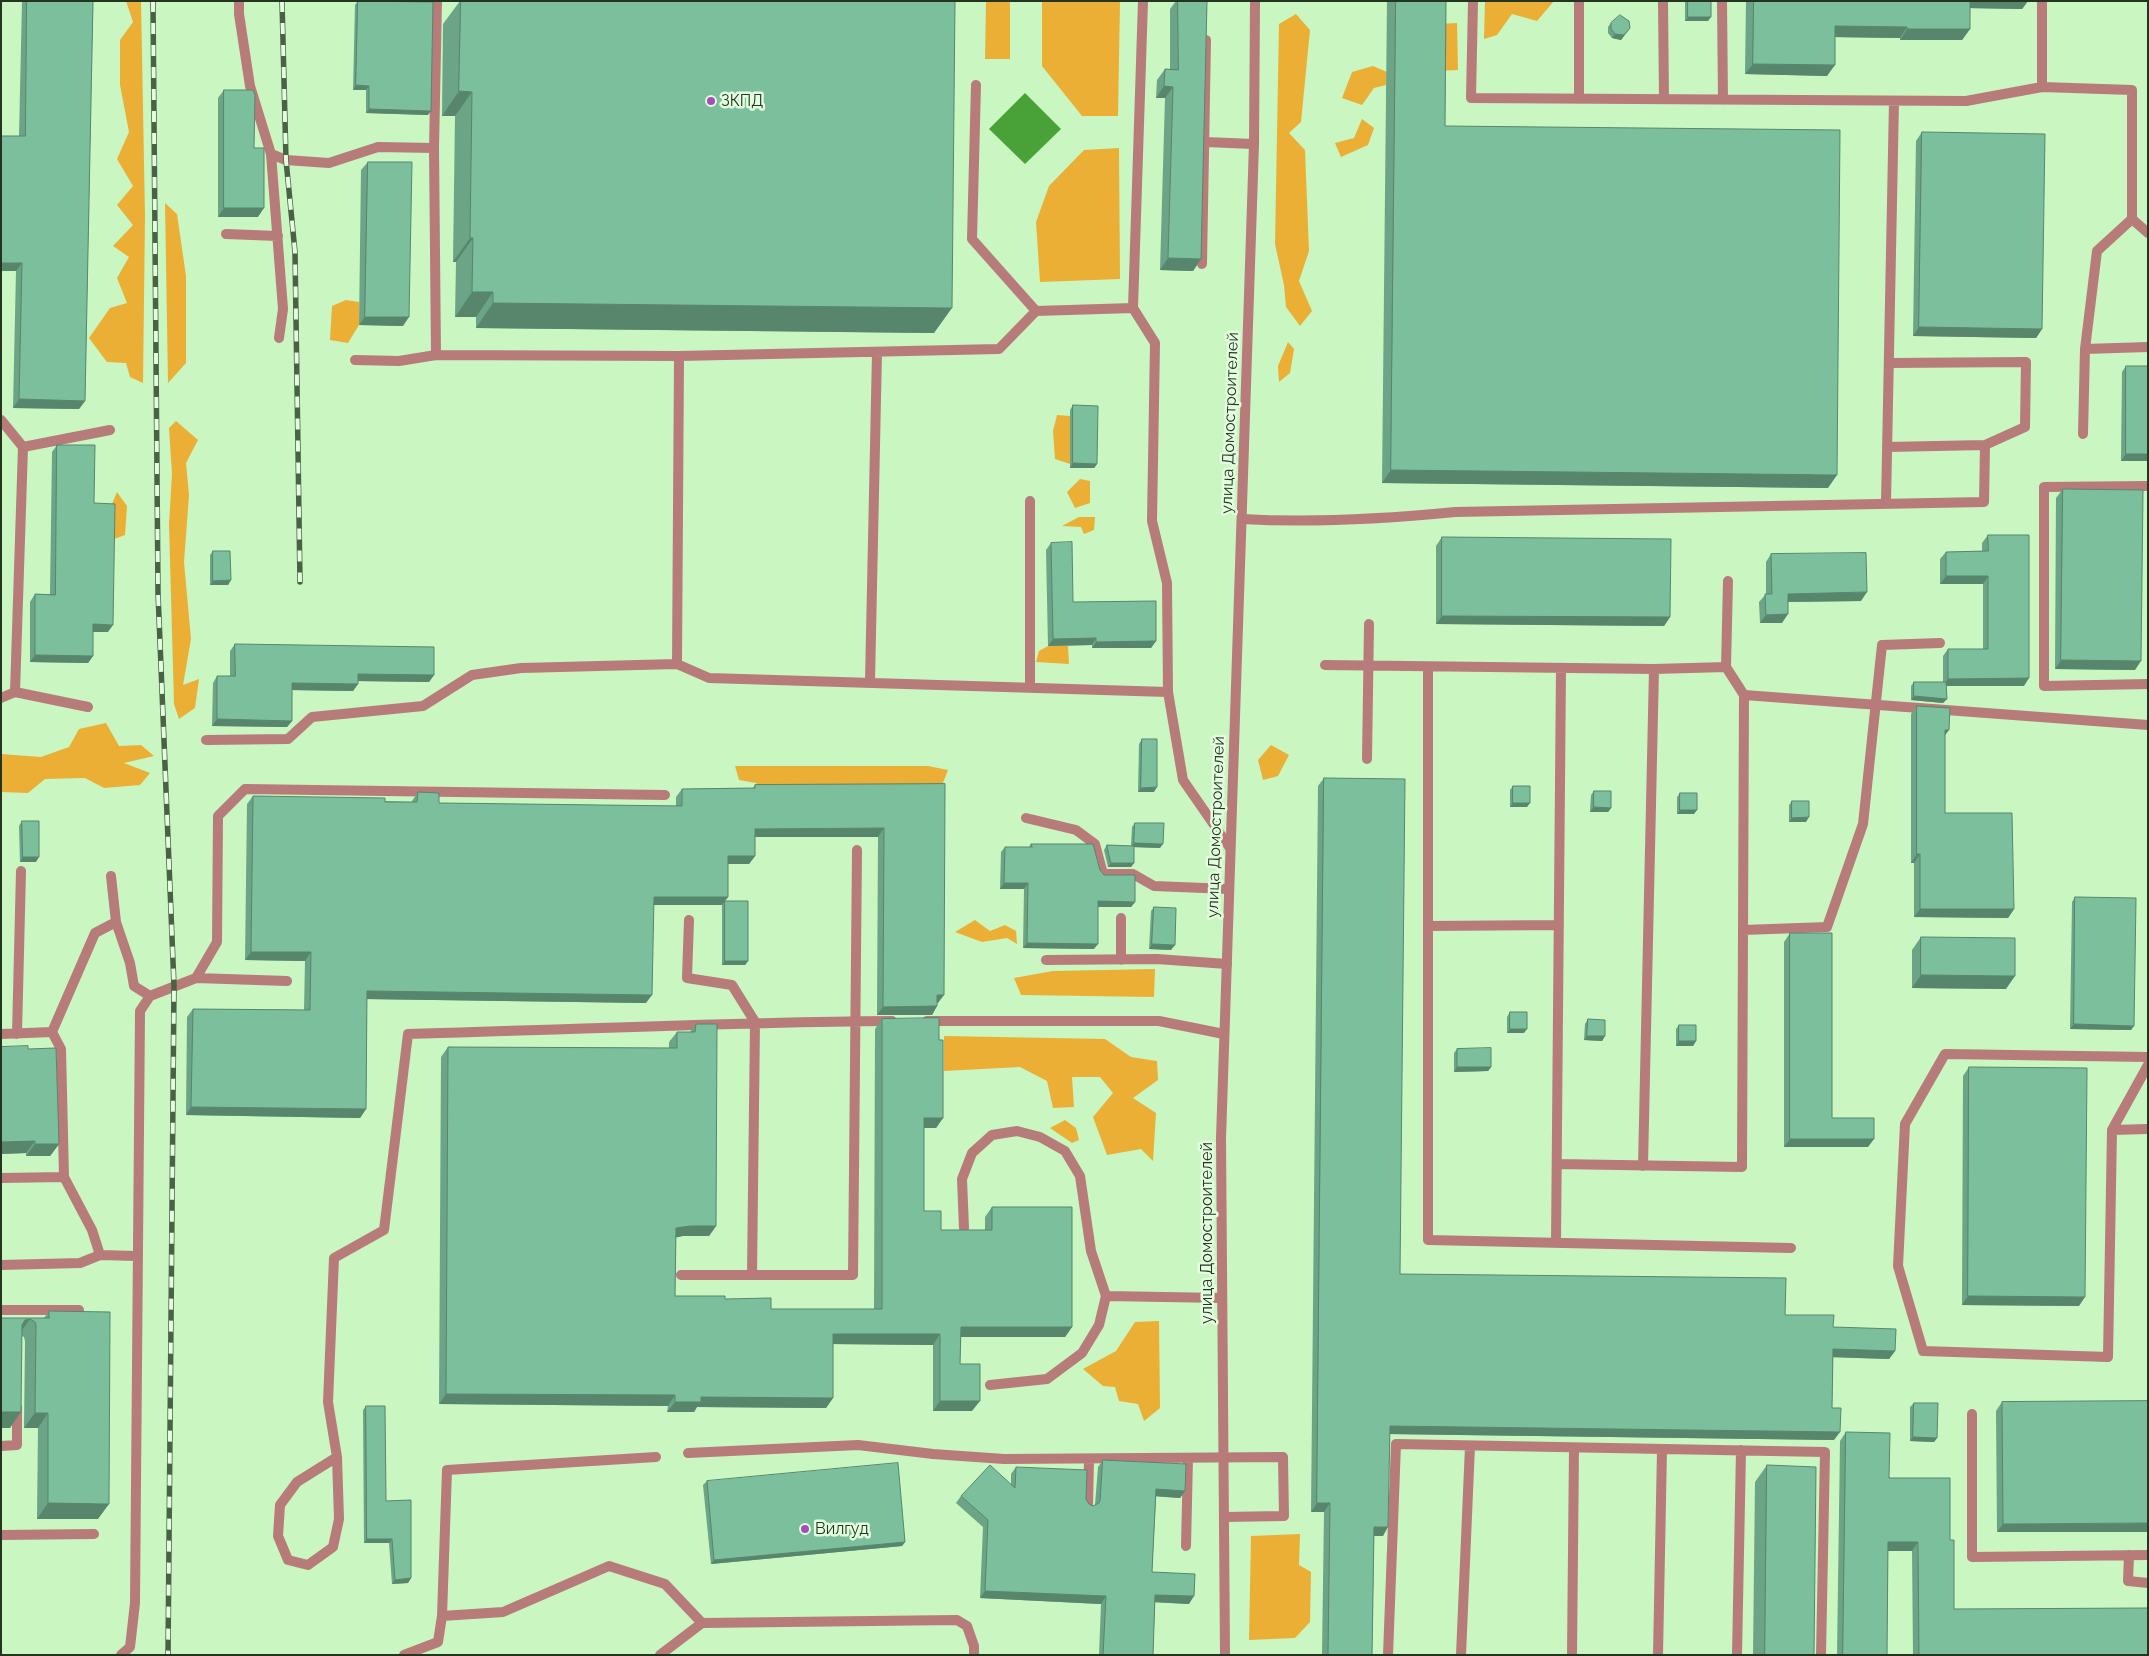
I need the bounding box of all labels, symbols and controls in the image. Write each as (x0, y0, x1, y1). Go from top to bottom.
place label: ЗКПД (721, 91, 763, 111)
marker: ЗКПД (705, 95, 717, 107)
street label: улица Домостроителей (1217, 332, 1243, 514)
street label: улица Домостроителей (1203, 736, 1229, 918)
street label: улица Домостроителей (1197, 1142, 1217, 1324)
place label: Вилгуд (815, 1519, 869, 1539)
marker: Вилгуд (799, 1523, 811, 1535)

